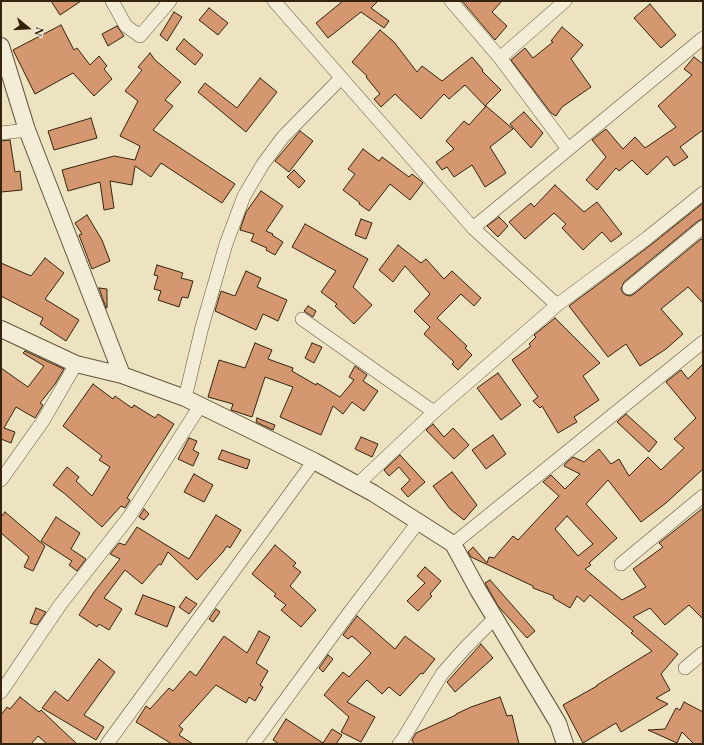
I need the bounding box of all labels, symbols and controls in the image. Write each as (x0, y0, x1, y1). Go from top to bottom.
north arrow (8, 8, 48, 48)
text: N (31, 25, 47, 38)

